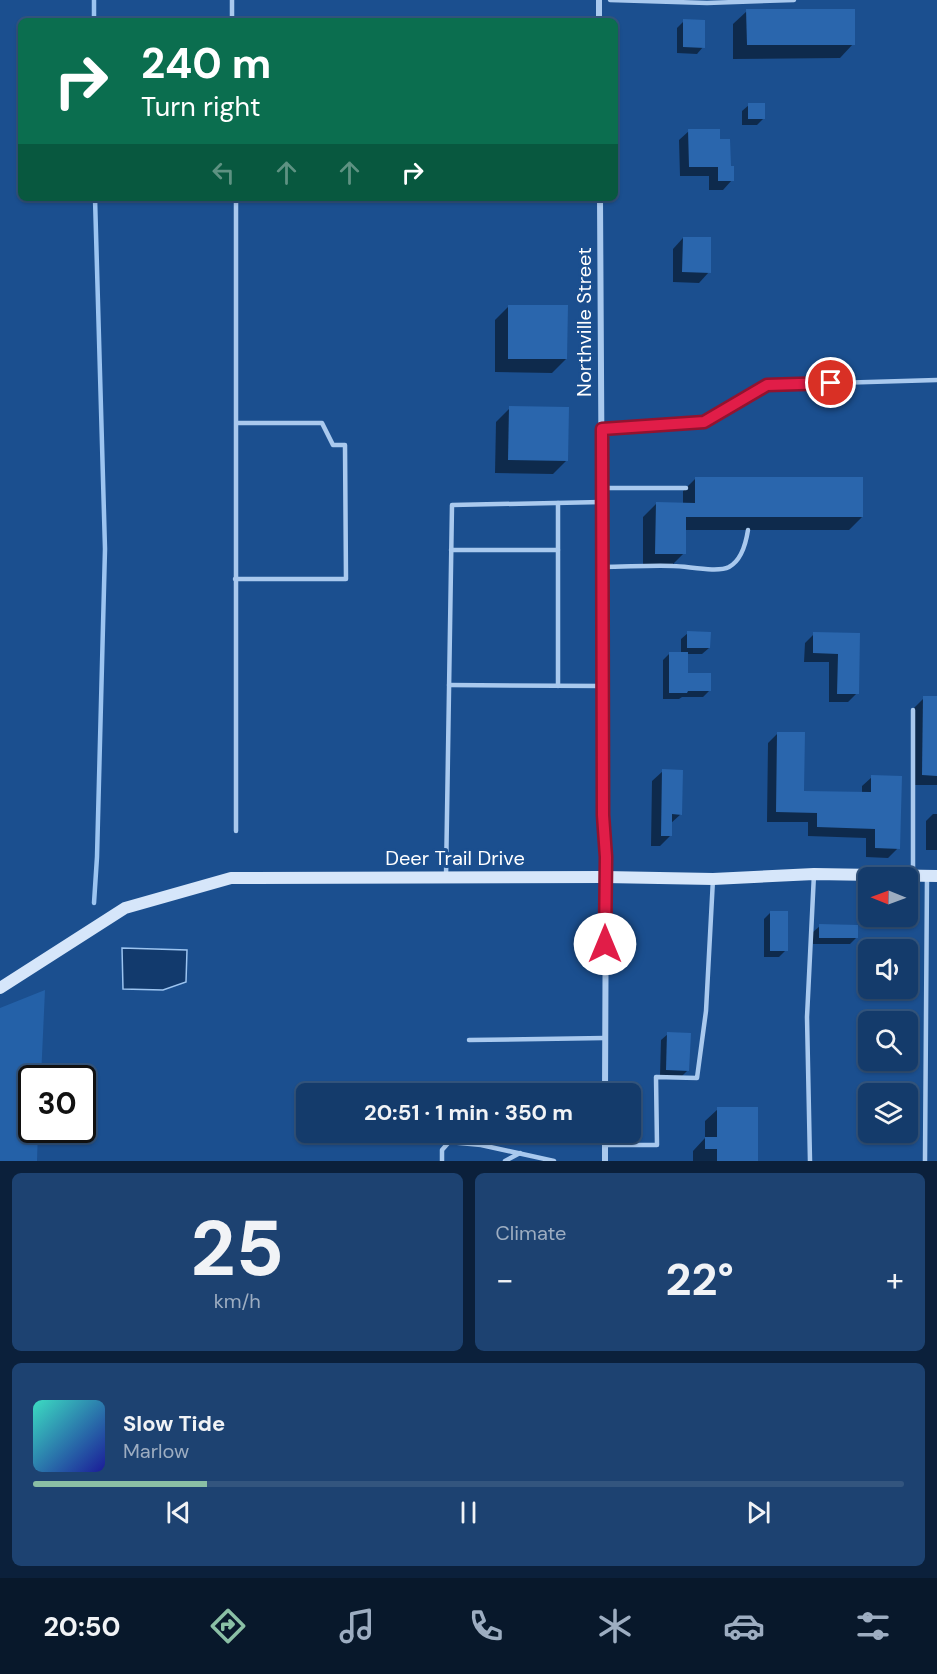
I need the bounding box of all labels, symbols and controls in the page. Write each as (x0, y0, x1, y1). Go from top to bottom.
text: 240 m (141, 36, 271, 91)
icon: right (42, 42, 120, 120)
text: Turn right (141, 89, 261, 124)
icon: left (207, 156, 240, 189)
icon: ahead (270, 156, 303, 189)
icon: ahead (333, 156, 366, 189)
icon: right (396, 156, 429, 189)
street label: Northville Street (571, 247, 597, 397)
pin (805, 357, 856, 408)
icon: arrive (814, 366, 847, 399)
street label: Deer Trail Drive (385, 845, 525, 871)
north arrow (858, 867, 918, 927)
map controls (858, 867, 918, 1143)
position arrow (573, 912, 637, 976)
button: sound (858, 939, 918, 999)
button: search (858, 1011, 918, 1071)
speed limit sign: 30 (18, 1065, 96, 1143)
button: layers (858, 1083, 918, 1143)
text: 20:51 · 1 min · 350 m (364, 1098, 573, 1127)
text: 25 (190, 1198, 284, 1299)
text: Climate (496, 1220, 566, 1246)
text: 22° (666, 1250, 734, 1309)
text: − (496, 1258, 514, 1301)
text: + (886, 1258, 904, 1301)
text: km/h (214, 1288, 261, 1314)
text: Slow Tide (123, 1409, 225, 1438)
text: Marlow (123, 1438, 189, 1464)
icon: previous (162, 1496, 195, 1529)
icon: pause (452, 1496, 485, 1529)
icon: next (742, 1496, 775, 1529)
icon: directions (207, 1605, 249, 1647)
icon: music (336, 1605, 378, 1647)
icon: phone (465, 1605, 507, 1647)
icon: climate (594, 1605, 636, 1647)
icon: car (723, 1605, 765, 1647)
icon: filters (852, 1605, 894, 1647)
text: 20:50 (43, 1609, 121, 1644)

